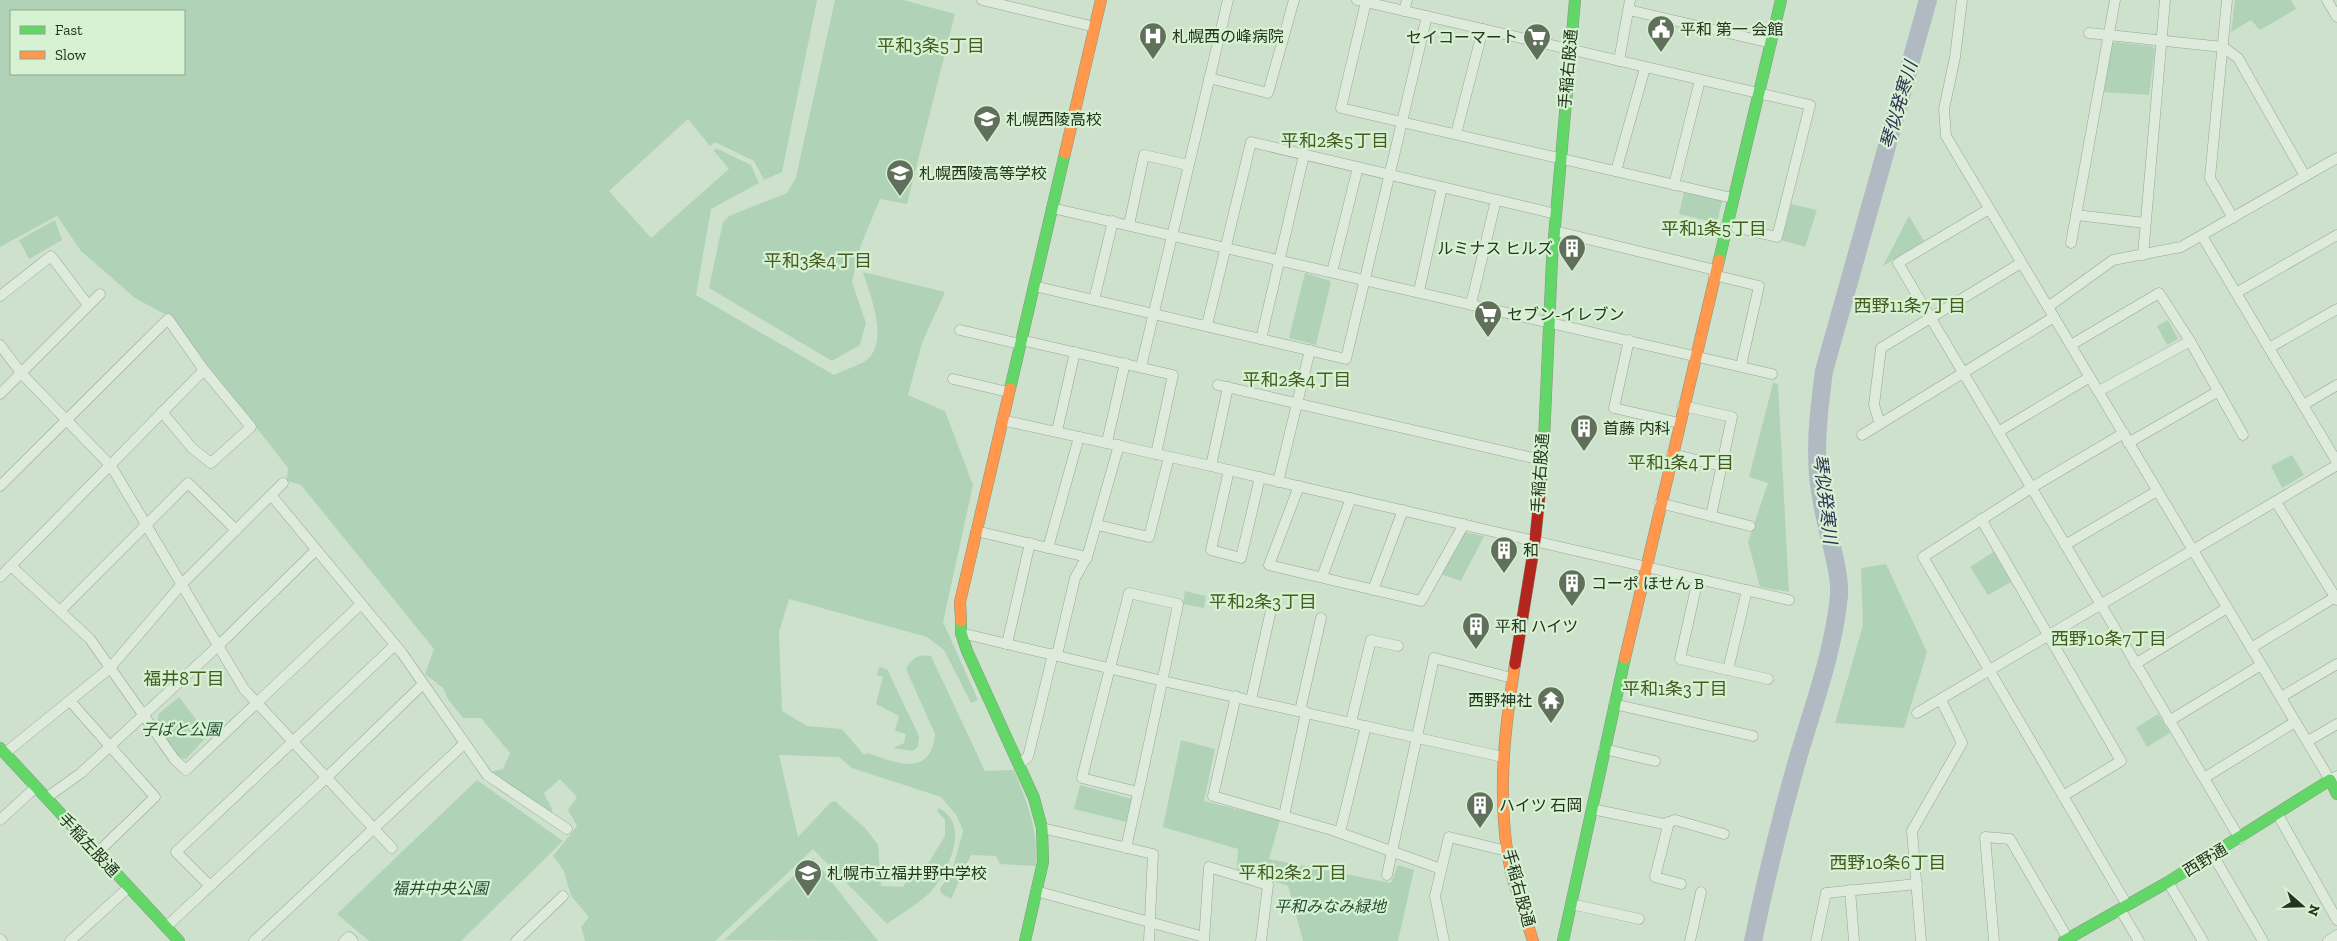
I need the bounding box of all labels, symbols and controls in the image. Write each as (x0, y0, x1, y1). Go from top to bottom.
legend (10, 10, 185, 75)
public building icon: 平和 第一 会館 (1646, 14, 1676, 53)
place label: 平和 第一 会館 (1680, 20, 1783, 39)
text: Fast (55, 21, 83, 39)
hospital icon: 札幌西の峰病院 (1138, 21, 1168, 60)
supermarket icon: セイコーマート (1522, 22, 1552, 61)
place label: 札幌西の峰病院 (1172, 27, 1284, 46)
place label: セイコーマート (1406, 28, 1518, 47)
street label: 手稲右股通 (1555, 28, 1581, 110)
district label: 平和3条5丁目 (877, 35, 985, 57)
text: Slow (55, 46, 87, 64)
water label: 琴似発寒川 (1876, 57, 1923, 151)
school or university icon: 札幌西陵高校 (972, 104, 1002, 143)
place label: 札幌西陵高校 (1006, 110, 1102, 129)
district label: 平和2条5丁目 (1281, 130, 1389, 152)
school or university icon: 札幌西陵高等学校 (885, 158, 915, 197)
place label: 札幌西陵高等学校 (919, 164, 1047, 183)
district label: 平和1条5丁目 (1661, 218, 1767, 240)
building icon: ルミナス ヒルズ (1557, 233, 1587, 272)
place label: ルミナス ヒルズ (1437, 239, 1553, 258)
district label: 平和3条4丁目 (764, 250, 872, 272)
district label: 西野11条7丁目 (1854, 295, 1966, 317)
supermarket icon: セブン-イレブン (1473, 299, 1503, 338)
place label: セブン-イレブン (1507, 305, 1625, 324)
district label: 平和2条4丁目 (1243, 369, 1351, 391)
building icon: 首藤 内科 (1569, 413, 1599, 452)
place label: 首藤 内科 (1603, 419, 1671, 438)
street label: 手稲右股通 (1528, 432, 1552, 514)
district label: 平和1条4丁目 (1628, 452, 1734, 474)
water label: 琴似発寒川 (1809, 453, 1842, 547)
building icon: 和 (1489, 535, 1519, 574)
place label: 和 (1523, 541, 1539, 560)
building icon: コーポ ほせん B (1557, 568, 1587, 607)
place label: コーポ ほせん B (1591, 574, 1704, 593)
district label: 平和2条3丁目 (1209, 591, 1317, 613)
building icon: 平和 ハイツ (1461, 611, 1491, 650)
place label: 平和 ハイツ (1495, 617, 1578, 636)
district label: 西野10条7丁目 (2051, 628, 2167, 650)
district label: 福井8丁目 (143, 668, 225, 690)
district label: 平和1条3丁目 (1622, 678, 1728, 700)
temple icon: 西野神社 (1536, 685, 1566, 724)
place label: 西野神社 (1468, 691, 1532, 710)
park label: 子ばと公園 (141, 720, 223, 739)
building icon: ハイツ 石岡 (1465, 790, 1495, 829)
place label: ハイツ 石岡 (1499, 796, 1582, 815)
street label: 手稲左股通 (55, 809, 123, 881)
street label: 西野通 (2180, 839, 2230, 881)
street label: 手稲右股通 (1499, 847, 1539, 929)
district label: 西野10条6丁目 (1830, 852, 1946, 874)
school or university icon: 札幌市立福井野中学校 (793, 858, 823, 897)
district label: 平和2条2丁目 (1239, 862, 1347, 884)
place label: 札幌市立福井野中学校 (827, 864, 987, 883)
park label: 福井中央公園 (392, 879, 490, 898)
north arrow (2277, 881, 2327, 931)
park label: 平和みなみ緑地 (1274, 897, 1388, 916)
text: N (2304, 902, 2324, 919)

